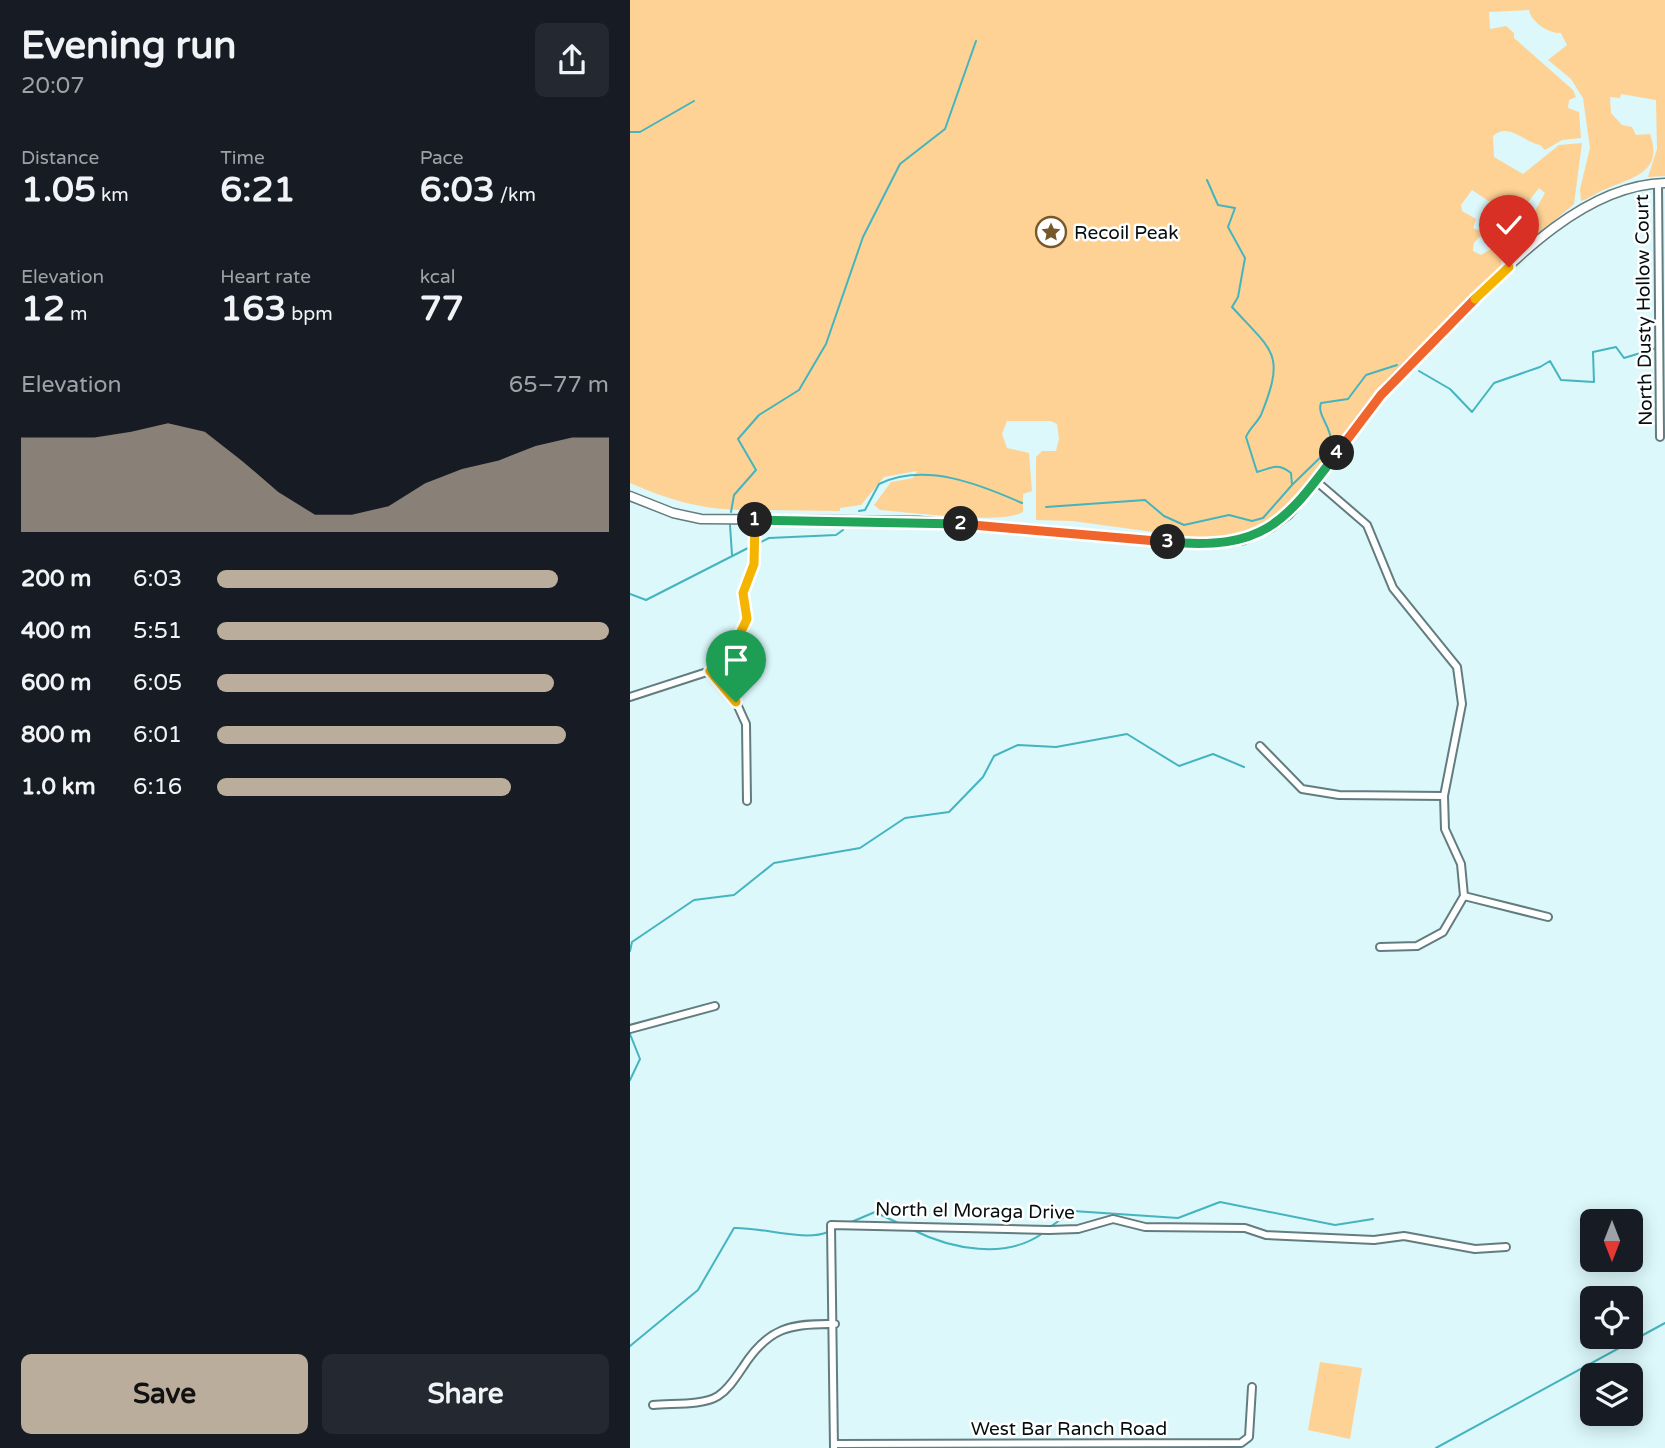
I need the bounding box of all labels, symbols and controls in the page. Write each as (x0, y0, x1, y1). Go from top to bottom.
text: Evening run (21, 23, 236, 69)
button: share (535, 23, 609, 97)
text: 20:07 (21, 72, 85, 100)
text: Distance (21, 147, 99, 169)
text: Time (220, 147, 265, 169)
text: Pace (420, 147, 463, 169)
text: 1.05 (21, 169, 96, 211)
text: 6:21 (220, 169, 295, 211)
text: 6:03 (420, 169, 495, 211)
text: km (96, 184, 129, 206)
text: /km (495, 184, 536, 206)
street label: North Dusty Hollow Court (1631, 194, 1657, 426)
pin (1479, 195, 1539, 267)
icon: check (1490, 206, 1528, 244)
place icon: Recoil Peak (1034, 215, 1068, 249)
place label: Recoil Peak (1074, 222, 1179, 244)
text: Elevation (21, 266, 104, 288)
text: Heart rate (220, 266, 311, 288)
text: kcal (420, 266, 455, 288)
text: 12 (21, 288, 65, 330)
text: 163 (220, 288, 286, 330)
text: 77 (420, 288, 464, 330)
text: m (65, 303, 87, 325)
text: bpm (286, 303, 333, 325)
text: Elevation (21, 371, 122, 399)
text: 65–77 m (509, 371, 609, 399)
pin: 4 (1320, 435, 1354, 470)
text: 4 (1331, 441, 1342, 463)
pin: 1 (738, 503, 772, 538)
pin: 2 (944, 506, 978, 542)
text: 1 (749, 508, 760, 530)
text: 2 (955, 512, 966, 534)
pin: 3 (1150, 524, 1186, 560)
text: 3 (1162, 530, 1173, 552)
text: 200 m (21, 565, 91, 593)
text: 6:03 (133, 565, 182, 593)
text: 400 m (21, 617, 91, 645)
text: 5:51 (133, 617, 182, 645)
pin (706, 630, 766, 702)
icon: arrive (717, 641, 755, 679)
text: 600 m (21, 669, 91, 697)
text: 6:05 (133, 669, 182, 697)
text: 800 m (21, 721, 91, 749)
text: 6:01 (133, 721, 182, 749)
text: 1.0 km (21, 773, 96, 801)
text: 6:16 (133, 773, 182, 801)
street label: North el Moraga Drive (875, 1198, 1075, 1224)
north arrow (1580, 1209, 1643, 1272)
map controls (1580, 1209, 1643, 1426)
button: locate (1580, 1286, 1643, 1349)
button: Save (21, 1354, 308, 1434)
button: Share (322, 1354, 609, 1434)
button: layers (1580, 1363, 1643, 1426)
street label: West Bar Ranch Road (971, 1418, 1167, 1440)

